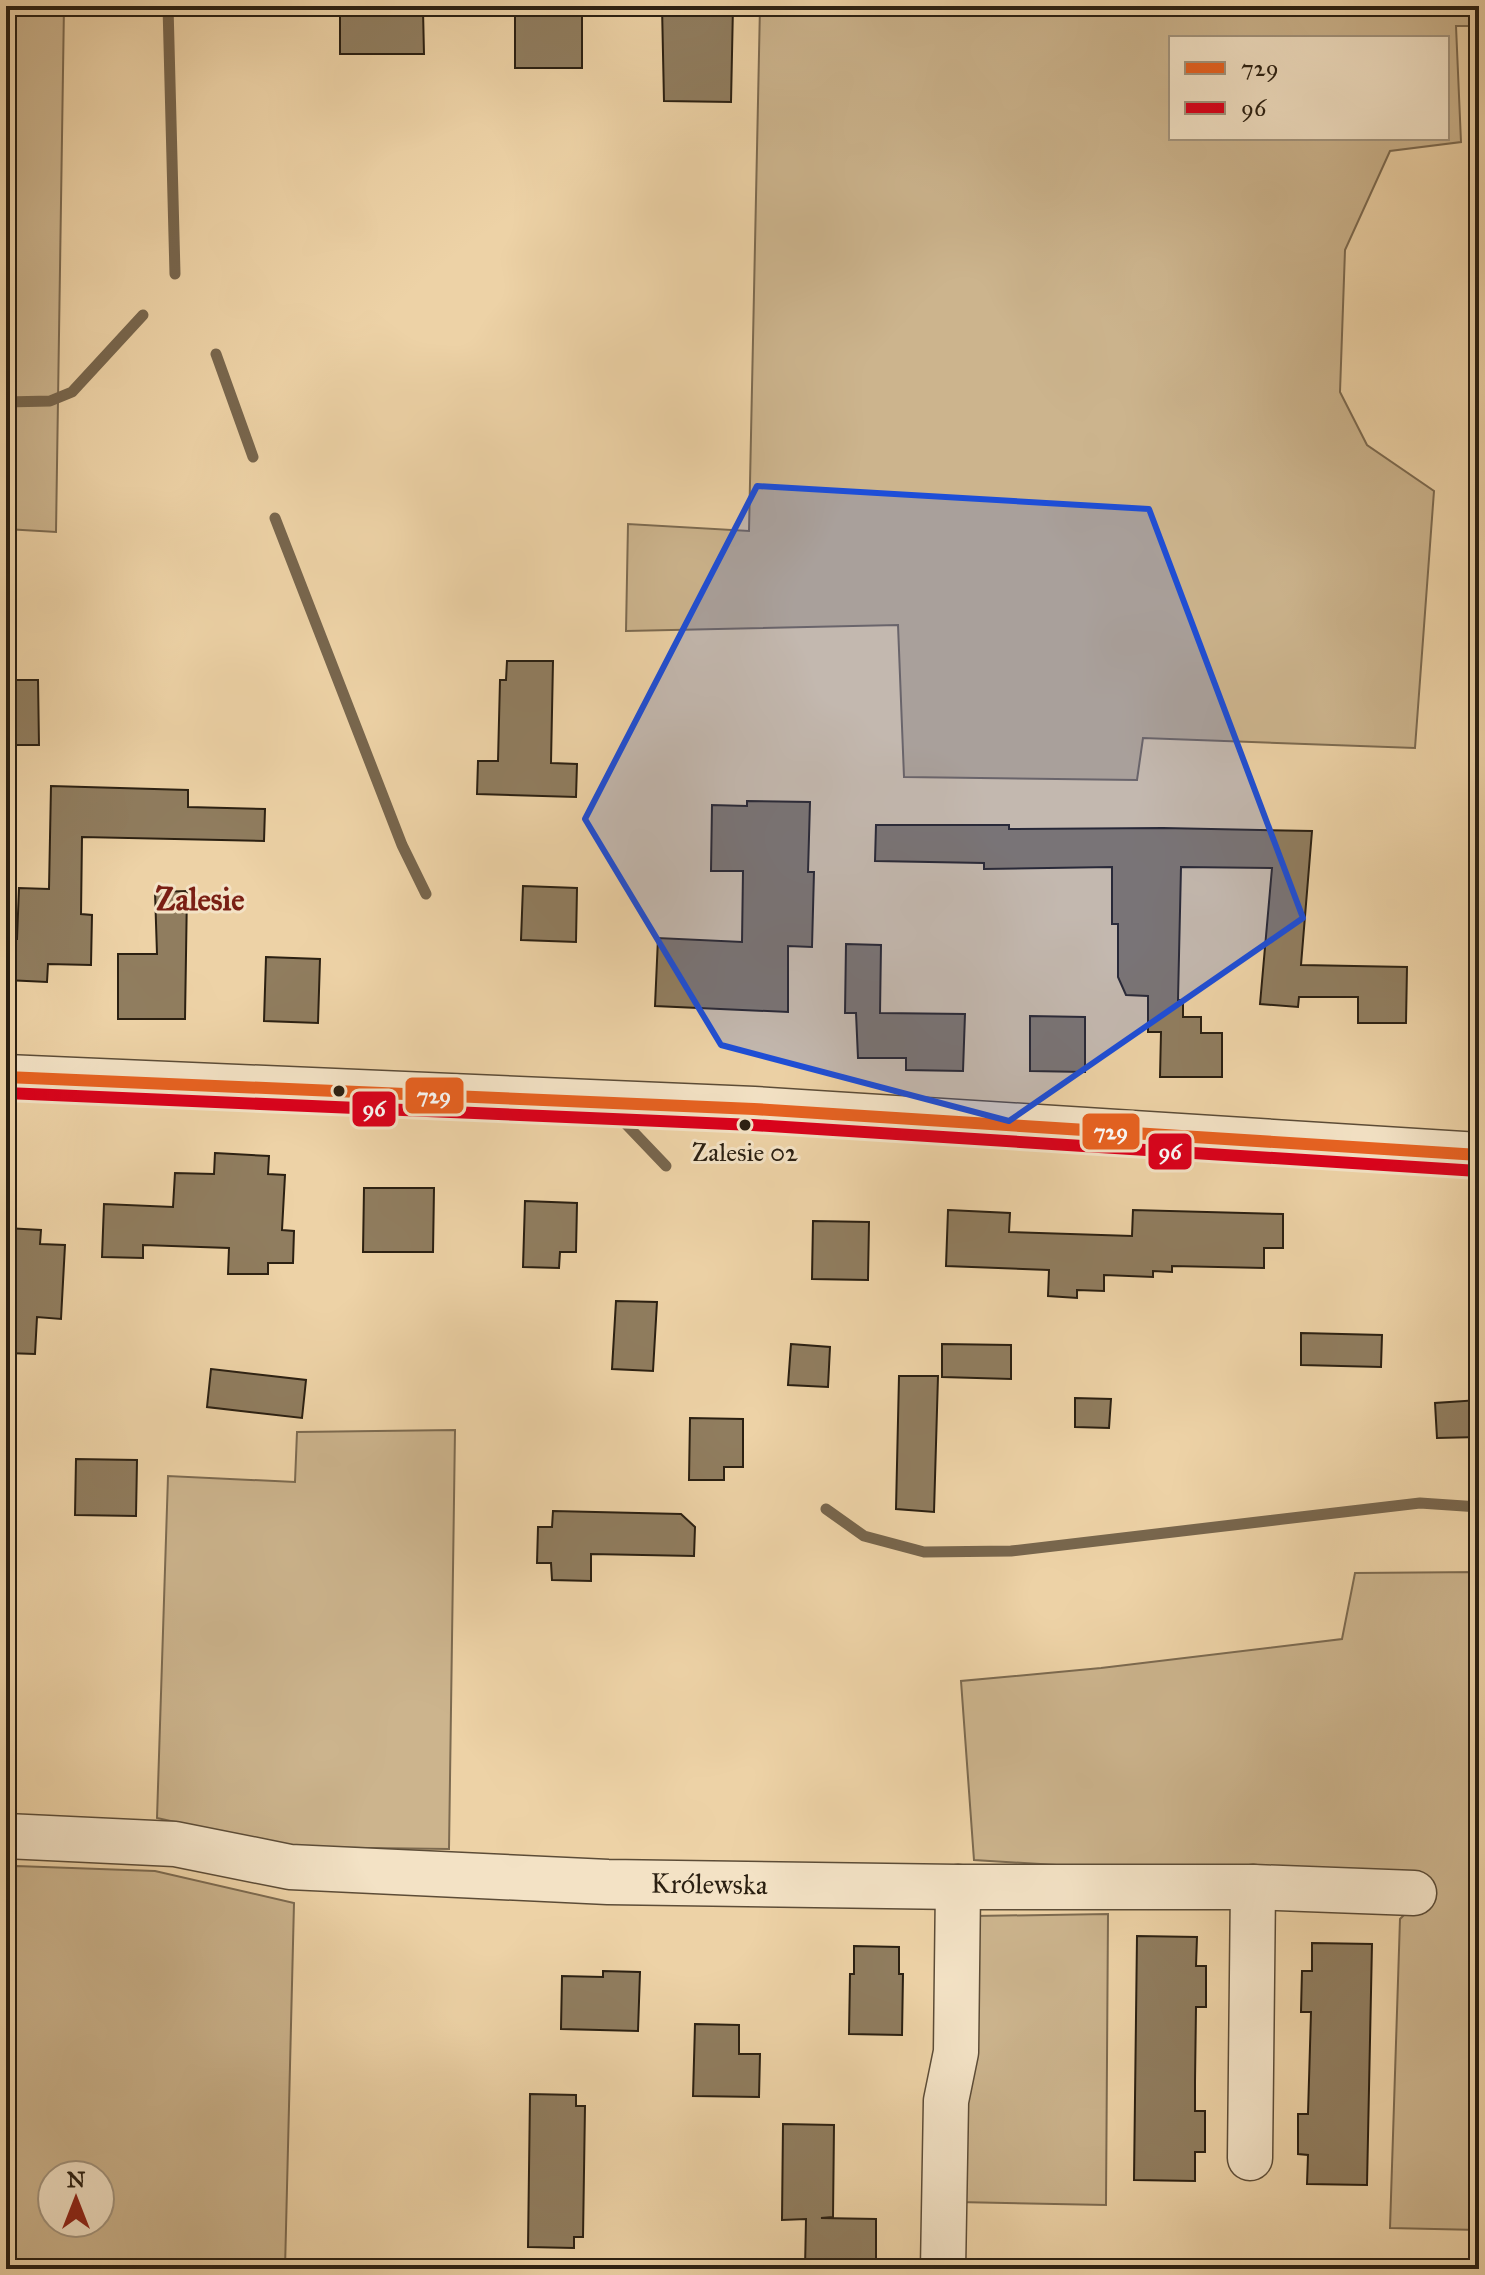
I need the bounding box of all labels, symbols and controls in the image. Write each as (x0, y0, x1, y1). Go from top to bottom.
legend (1169, 36, 1449, 140)
text: 729 (1241, 53, 1279, 83)
text: 96 (1241, 93, 1267, 123)
district label: Zalesie (155, 880, 245, 919)
line badge: 729 (404, 1076, 465, 1115)
text: 729 (417, 1082, 451, 1109)
unlabelled marker (331, 1083, 347, 1099)
line badge: 96 (351, 1090, 397, 1128)
text: 96 (362, 1095, 387, 1122)
line badge: 729 (1081, 1112, 1141, 1151)
marker: Zalesie 02 (737, 1117, 753, 1133)
text: 729 (1094, 1118, 1128, 1145)
line badge: 96 (1147, 1132, 1193, 1171)
place label: Zalesie 02 (692, 1136, 798, 1168)
text: 96 (1158, 1138, 1183, 1165)
street label: Królewska (650, 1865, 768, 1902)
north arrow (36, 2159, 116, 2239)
text: N (67, 2166, 86, 2193)

